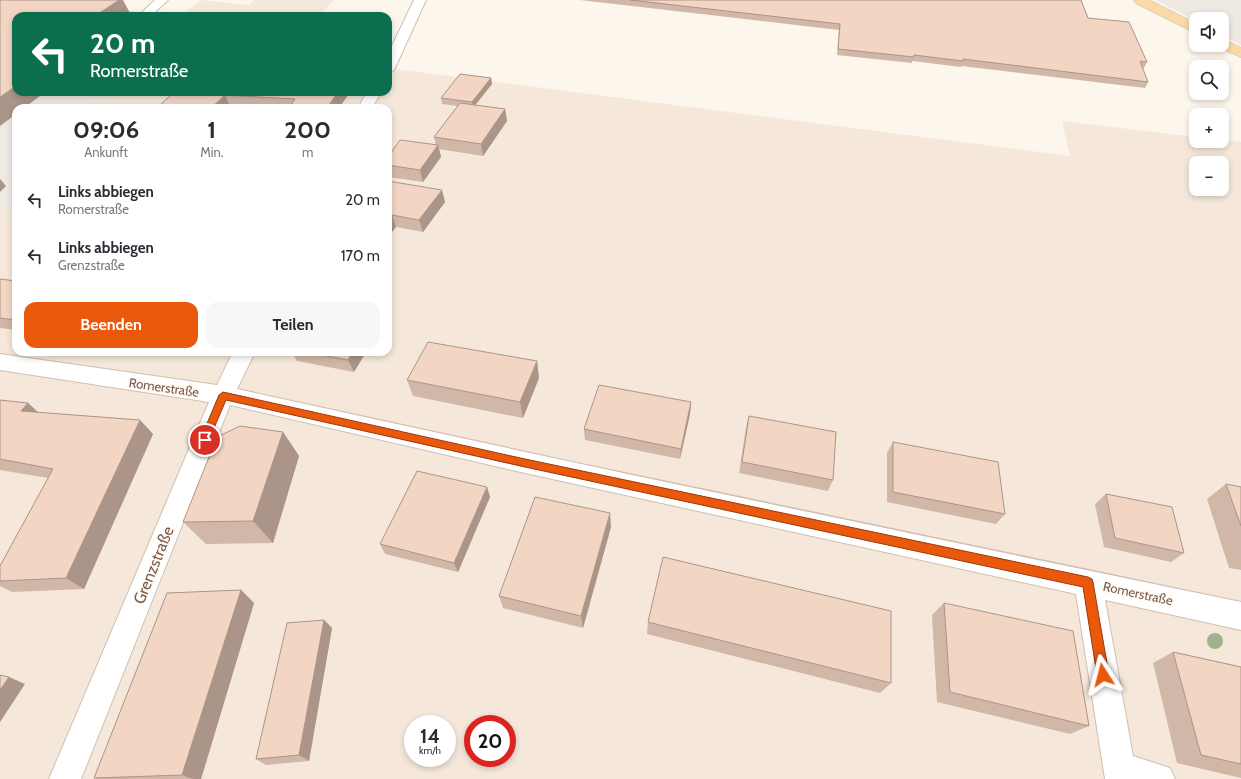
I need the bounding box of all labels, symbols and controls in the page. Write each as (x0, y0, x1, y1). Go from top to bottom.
map controls (1189, 12, 1229, 196)
button: sound (1189, 12, 1229, 52)
text: 20 m (90, 26, 155, 60)
icon: left (24, 28, 76, 80)
text: Romerstraße (90, 60, 188, 82)
button: search (1189, 60, 1229, 100)
button: + (1189, 108, 1229, 148)
text: 09:06 (73, 115, 139, 144)
text: 1 (207, 115, 216, 144)
text: 200 (284, 115, 331, 144)
text: Ankunft (84, 144, 128, 160)
text: Min. (200, 144, 223, 160)
text: m (302, 144, 313, 160)
button: − (1189, 156, 1229, 196)
text: Links abbiegen (58, 183, 154, 201)
icon: left (24, 189, 46, 211)
text: 20 m (345, 191, 380, 209)
text: Romerstraße (58, 201, 129, 217)
text: Links abbiegen (58, 239, 154, 257)
icon: left (24, 245, 46, 267)
text: 170 m (341, 247, 380, 265)
text: Grenzstraße (58, 257, 125, 273)
button: Beenden (24, 302, 198, 348)
button: Teilen (206, 302, 380, 348)
street label: Romerstraße (128, 374, 201, 400)
pin (188, 423, 222, 457)
icon: arrive (194, 429, 216, 451)
street label: Grenzstraße (129, 524, 178, 607)
street label: Romerstraße (1102, 578, 1175, 608)
position arrow (1082, 654, 1124, 696)
speed limit sign: 20 (464, 715, 516, 767)
text: 14 (420, 724, 440, 748)
text: km/h (419, 744, 441, 757)

